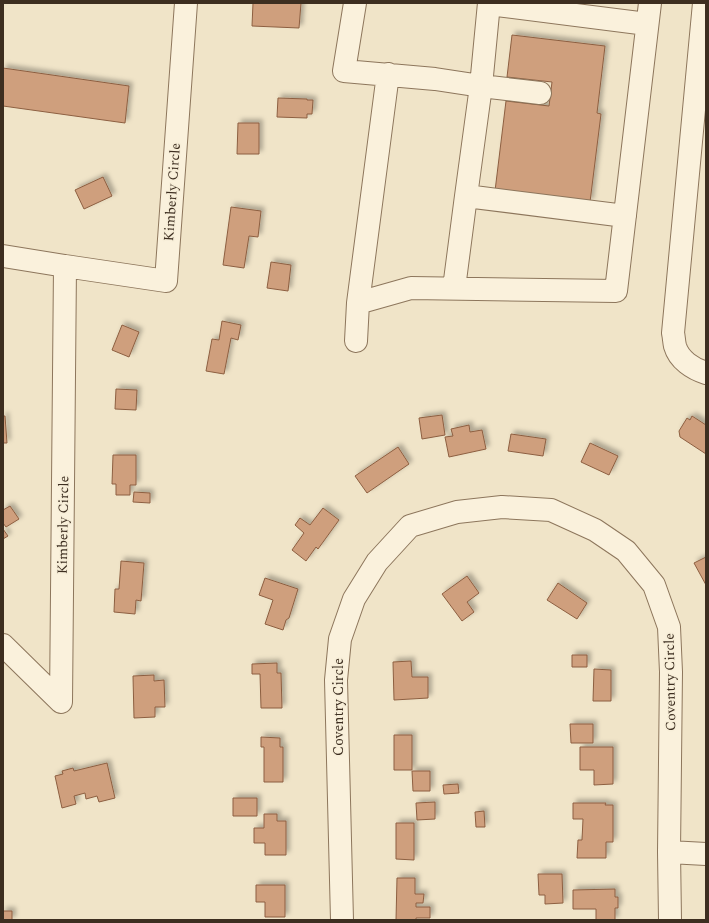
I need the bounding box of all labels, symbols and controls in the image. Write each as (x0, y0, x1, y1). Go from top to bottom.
street label: Kimberly Circle (158, 142, 186, 242)
street label: Kimberly Circle (52, 475, 74, 574)
street label: Coventry Circle (659, 633, 681, 731)
street label: Coventry Circle (328, 658, 349, 756)

